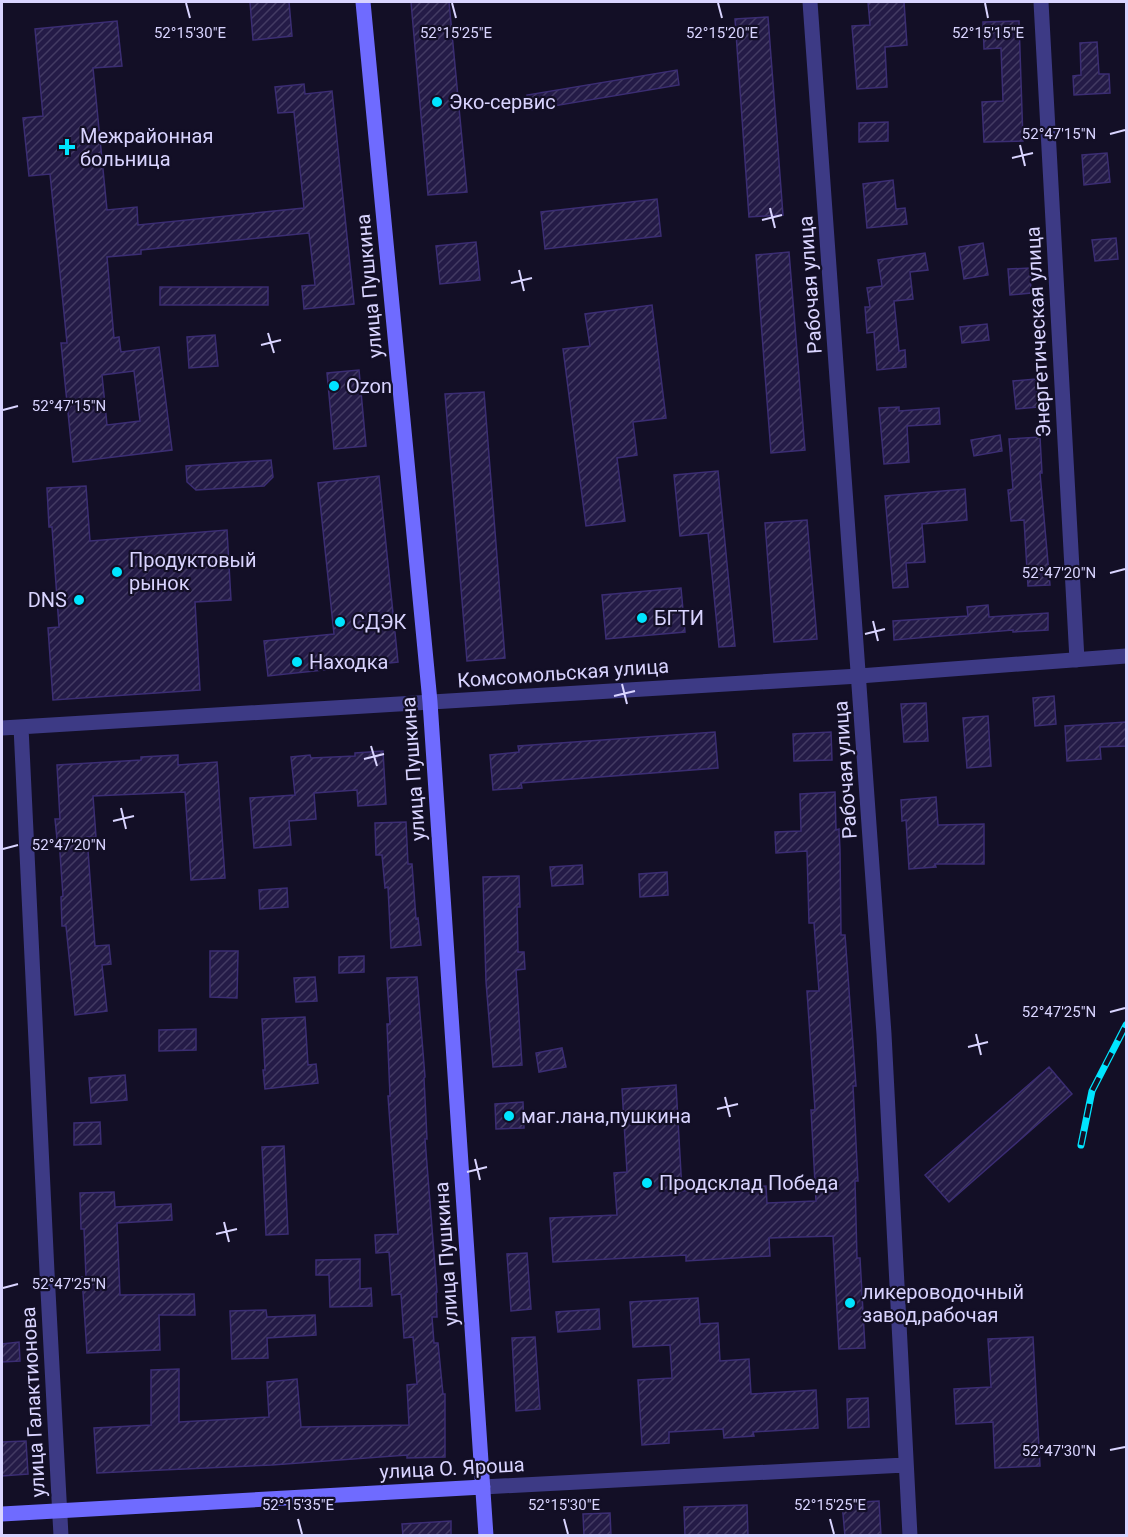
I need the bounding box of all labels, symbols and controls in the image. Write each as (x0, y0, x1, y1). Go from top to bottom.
text: 52°15'30"E (154, 24, 227, 42)
text: 52°15'25"E (420, 24, 493, 42)
text: 52°15'20"E (686, 24, 759, 42)
text: 52°15'15"E (952, 24, 1025, 42)
place label: Эко-сервис (449, 90, 556, 114)
marker: Эко-сервис (430, 95, 444, 109)
place label: Межрайонная больница (80, 124, 213, 171)
text: 52°47'15"N (1022, 125, 1096, 143)
marker: Межрайонная больница (58, 138, 76, 156)
street label: улица Пушкина (351, 213, 387, 359)
street label: Рабочая улица (793, 215, 827, 355)
street label: Энергетическая улица (1020, 226, 1056, 438)
place label: Ozon (346, 374, 392, 398)
marker: Ozon (327, 379, 341, 393)
text: 52°47'15"N (32, 397, 106, 415)
place label: Продуктовый рынок (129, 548, 257, 595)
text: 52°47'20"N (1022, 564, 1096, 582)
marker: Продуктовый рынок (110, 565, 124, 579)
place label: DNS (28, 588, 67, 612)
marker: DNS (72, 593, 86, 607)
place label: БГТИ (654, 606, 704, 630)
place label: СДЭК (352, 610, 407, 634)
marker: БГТИ (635, 611, 649, 625)
marker: СДЭК (333, 615, 347, 629)
place label: Находка (309, 650, 388, 674)
street label: Комсомольская улица (456, 654, 670, 692)
marker: Находка (290, 655, 304, 669)
street label: улица Пушкина (396, 696, 430, 842)
street label: Рабочая улица (828, 700, 862, 840)
text: 52°47'20"N (32, 836, 106, 854)
text: 52°47'25"N (1022, 1003, 1096, 1021)
place label: маг.лана,пушкина (521, 1104, 691, 1128)
marker: маг.лана,пушкина (502, 1109, 516, 1123)
place label: Продсклад Победа (659, 1171, 838, 1195)
marker: Продсклад Победа (640, 1176, 654, 1190)
street label: улица Пушкина (429, 1181, 463, 1327)
text: 52°47'25"N (32, 1275, 106, 1293)
place label: ликероводочный завод,рабочая (862, 1280, 1024, 1327)
marker: ликероводочный завод,рабочая (843, 1296, 857, 1310)
street label: улица Галактионова (16, 1306, 50, 1498)
text: 52°47'30"N (1022, 1442, 1096, 1460)
street label: улица О. Яроша (379, 1452, 525, 1484)
text: 52°15'35"E (262, 1496, 335, 1514)
text: 52°15'30"E (528, 1496, 601, 1514)
text: 52°15'25"E (794, 1496, 867, 1514)

